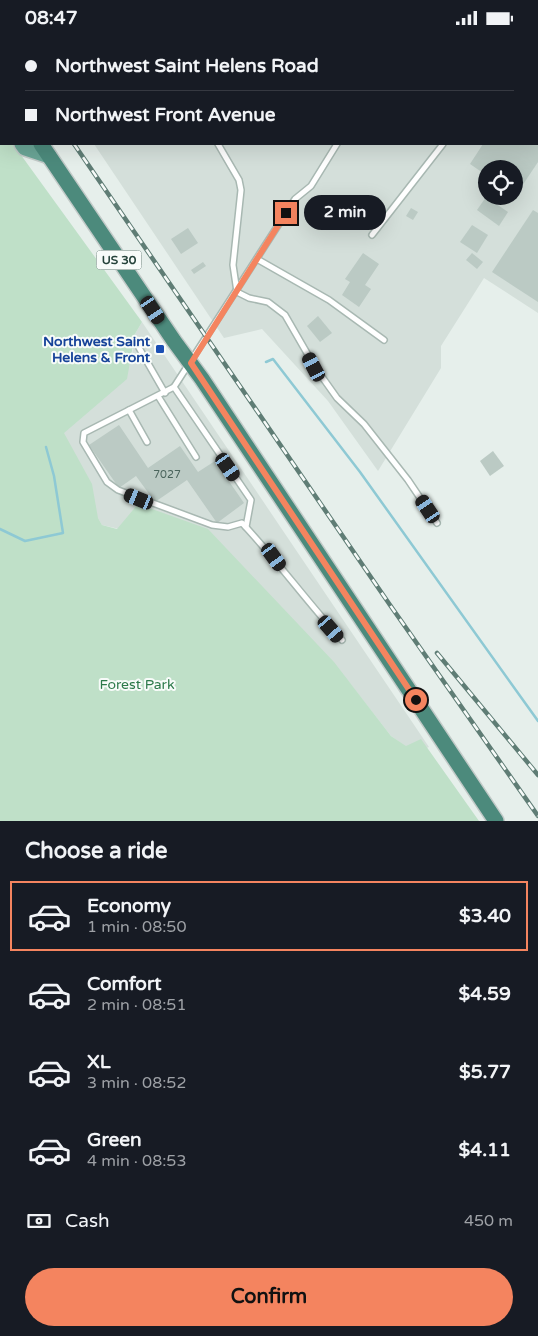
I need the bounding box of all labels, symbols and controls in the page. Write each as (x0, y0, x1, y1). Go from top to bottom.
text: 08:47 (25, 7, 78, 29)
text: Northwest Saint Helens Road (55, 55, 319, 77)
text: Northwest Front Avenue (55, 104, 276, 126)
map controls (478, 160, 523, 205)
button: locate (478, 160, 523, 205)
callout: 2 min (304, 195, 386, 231)
route end (275, 202, 297, 224)
text: 2 min (324, 202, 366, 222)
road number: US 30 (96, 251, 142, 269)
car (138, 293, 167, 327)
place label: Northwest Saint Helens & Front (43, 333, 151, 366)
marker: Northwest Saint Helens & Front (154, 343, 166, 355)
car (300, 350, 327, 384)
car (213, 450, 242, 484)
house number: 7027 (153, 468, 181, 481)
car (122, 486, 155, 512)
car (413, 492, 442, 526)
car (259, 540, 288, 574)
car (315, 613, 346, 645)
park label: Forest Park (99, 676, 175, 693)
route start (405, 689, 427, 711)
text: Choose a ride (25, 838, 168, 864)
icon: car (27, 894, 72, 939)
text: Economy (87, 895, 171, 917)
text: $3.40 (459, 905, 511, 927)
text: 1 min · 08:50 (87, 917, 186, 937)
icon: car (27, 972, 72, 1017)
text: Comfort (87, 973, 161, 995)
text: $4.59 (459, 983, 511, 1005)
text: 2 min · 08:51 (87, 995, 186, 1015)
icon: car (27, 1050, 72, 1095)
text: XL (87, 1051, 111, 1073)
text: $5.77 (459, 1061, 511, 1083)
text: 3 min · 08:52 (87, 1073, 186, 1093)
icon: car (27, 1128, 72, 1173)
text: Green (87, 1129, 141, 1151)
text: $4.11 (459, 1139, 511, 1161)
text: 4 min · 08:53 (87, 1151, 186, 1171)
icon: cash (25, 1207, 53, 1235)
text: Cash (65, 1210, 110, 1232)
text: 450 m (464, 1211, 513, 1231)
button: Confirm (25, 1268, 513, 1326)

